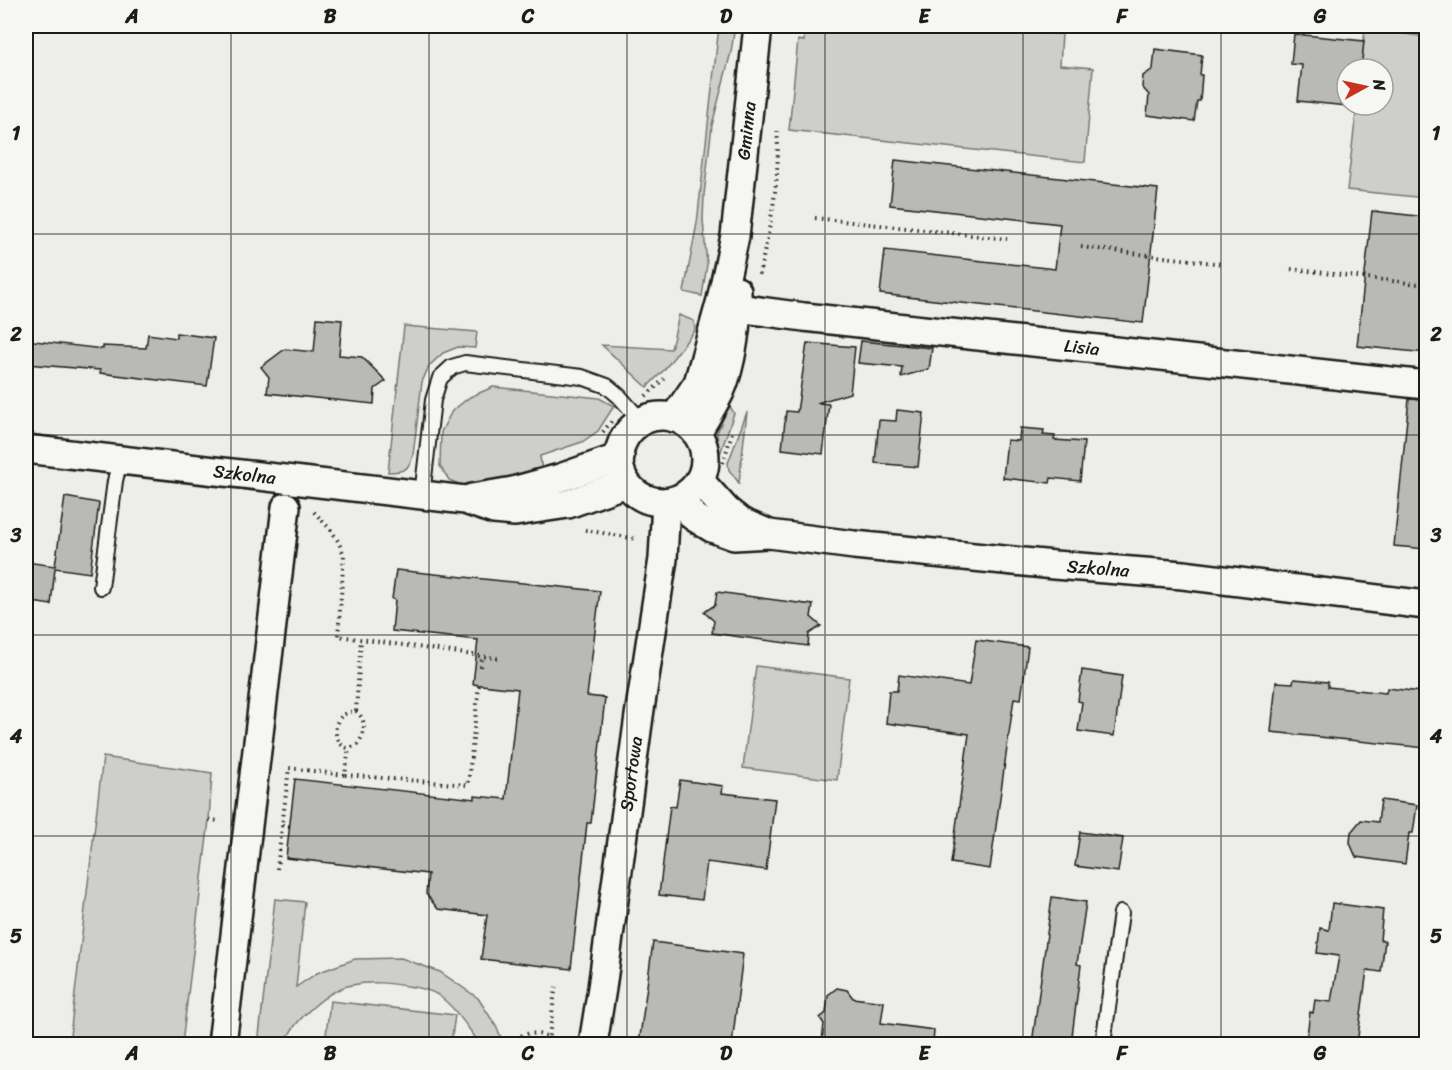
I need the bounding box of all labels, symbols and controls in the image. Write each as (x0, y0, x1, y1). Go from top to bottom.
text: A (124, 0, 139, 34)
text: B (324, 0, 337, 34)
text: C (521, 0, 535, 34)
text: D (720, 0, 733, 34)
text: E (918, 0, 931, 34)
text: F (1116, 0, 1129, 34)
text: G (1313, 0, 1327, 34)
north arrow (1335, 57, 1395, 117)
text: N (1364, 76, 1395, 93)
street label: Gminna (727, 99, 766, 162)
text: 1 (12, 116, 21, 151)
text: 1 (1432, 116, 1441, 151)
text: 2 (9, 317, 22, 352)
text: 2 (1429, 317, 1442, 352)
street label: Lisia (1062, 330, 1101, 365)
street label: Szkolna (212, 455, 278, 494)
text: 3 (10, 518, 22, 553)
text: 3 (1430, 518, 1442, 553)
street label: Szkolna (1066, 550, 1132, 587)
text: 4 (9, 719, 23, 754)
text: 4 (1429, 719, 1443, 754)
street label: Sportowa (610, 734, 652, 813)
text: 5 (10, 919, 22, 954)
text: 5 (1430, 919, 1442, 954)
text: A (124, 1036, 139, 1070)
text: B (324, 1036, 337, 1070)
text: C (521, 1036, 535, 1070)
text: D (720, 1036, 733, 1070)
text: E (918, 1036, 931, 1070)
text: F (1116, 1036, 1129, 1070)
text: G (1313, 1036, 1327, 1070)

